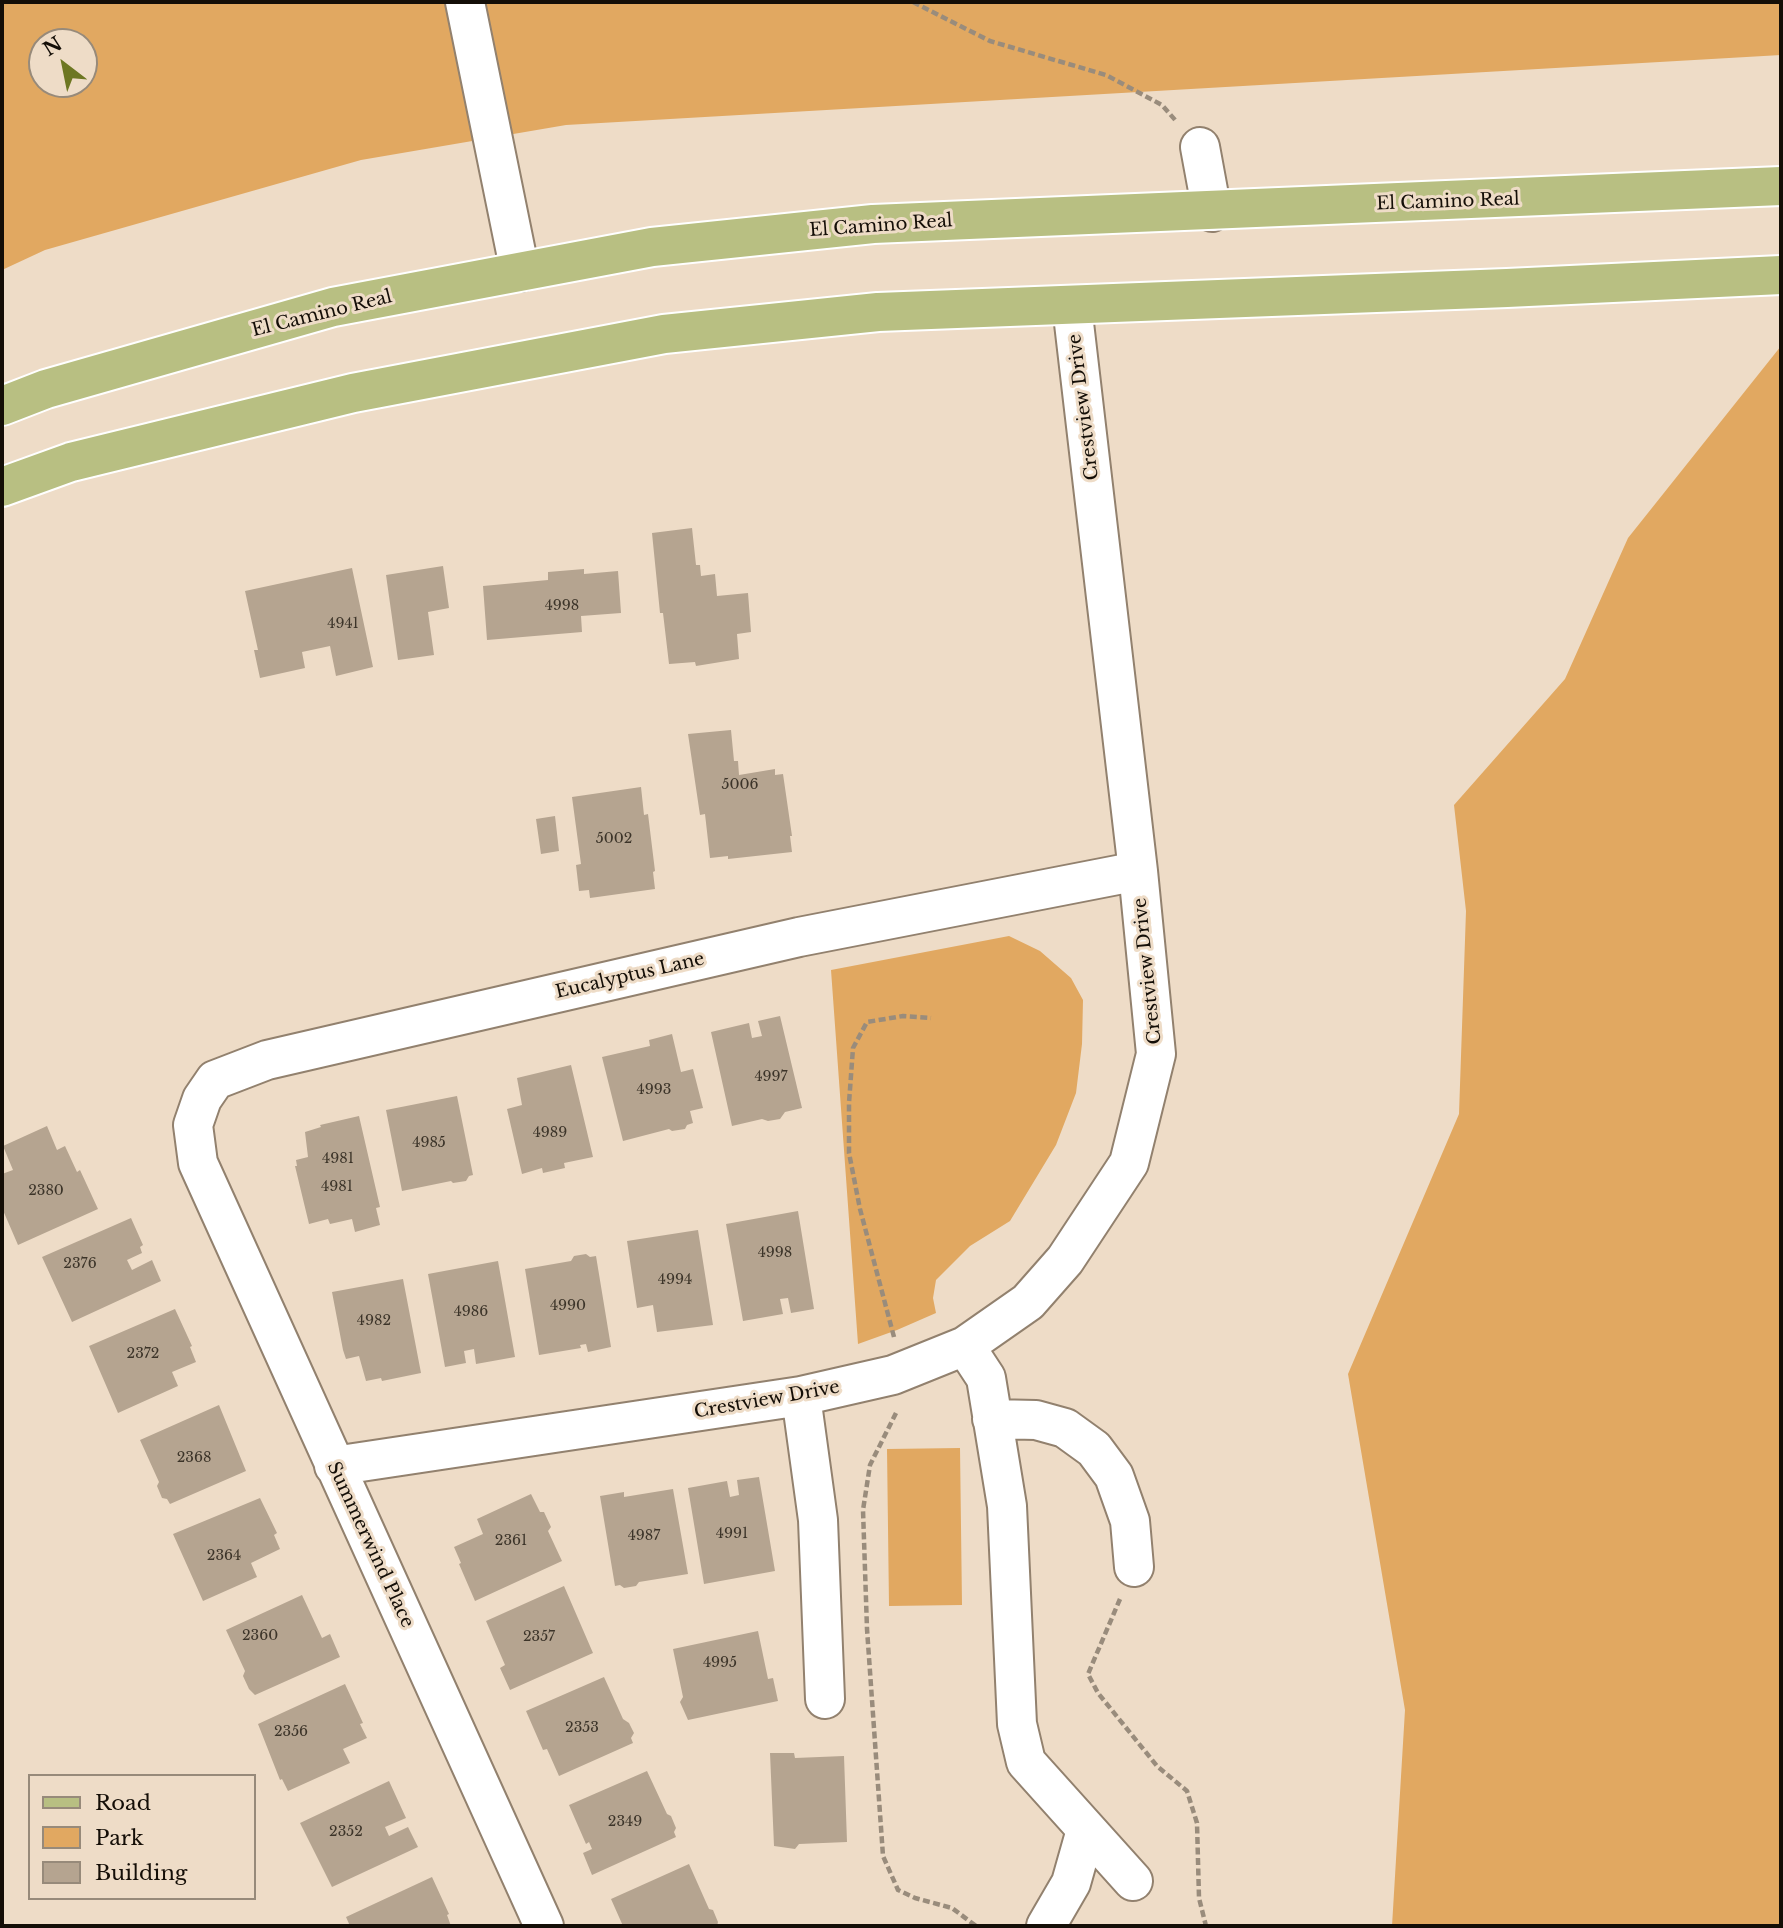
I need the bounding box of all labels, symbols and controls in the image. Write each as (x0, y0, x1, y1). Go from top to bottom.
north arrow (28, 28, 98, 98)
text: N (39, 32, 66, 61)
street label: El Camino Real (1376, 189, 1520, 215)
street label: El Camino Real (809, 210, 953, 242)
street label: El Camino Real (250, 286, 394, 342)
street label: Crestview Drive (1064, 333, 1104, 481)
house number: 4998 (545, 598, 579, 614)
house number: 4941 (327, 616, 359, 632)
house number: 5006 (722, 777, 758, 793)
house number: 5002 (596, 831, 632, 847)
street label: Crestview Drive (1130, 897, 1166, 1045)
street label: Eucalyptus Lane (553, 948, 707, 1004)
house number: 4997 (754, 1069, 788, 1085)
house number: 4993 (637, 1082, 671, 1098)
house number: 4989 (533, 1125, 567, 1141)
house number: 4985 (412, 1135, 446, 1151)
house number: 4981 (322, 1151, 354, 1167)
house number: 4981 (321, 1179, 353, 1195)
house number: 2380 (28, 1183, 64, 1199)
house number: 4998 (758, 1245, 792, 1261)
house number: 2376 (63, 1256, 97, 1272)
house number: 4994 (658, 1272, 692, 1288)
house number: 4990 (550, 1298, 586, 1314)
house number: 4986 (454, 1304, 488, 1320)
house number: 4982 (357, 1313, 391, 1329)
house number: 2372 (127, 1346, 159, 1362)
street label: Crestview Drive (693, 1377, 841, 1423)
house number: 2368 (177, 1450, 211, 1466)
street label: Summerwind Place (322, 1459, 418, 1631)
house number: 4991 (716, 1526, 748, 1542)
house number: 4987 (628, 1528, 660, 1544)
house number: 2361 (495, 1533, 527, 1549)
house number: 2364 (207, 1548, 241, 1564)
house number: 2360 (242, 1628, 278, 1644)
house number: 2357 (523, 1629, 555, 1645)
house number: 4995 (703, 1655, 737, 1671)
house number: 2353 (565, 1720, 599, 1736)
house number: 2356 (274, 1724, 308, 1740)
legend (28, 1774, 256, 1900)
text: Road (95, 1790, 151, 1816)
house number: 2349 (608, 1814, 642, 1830)
house number: 2352 (329, 1824, 363, 1840)
text: Park (95, 1825, 144, 1851)
text: Building (95, 1860, 187, 1886)

